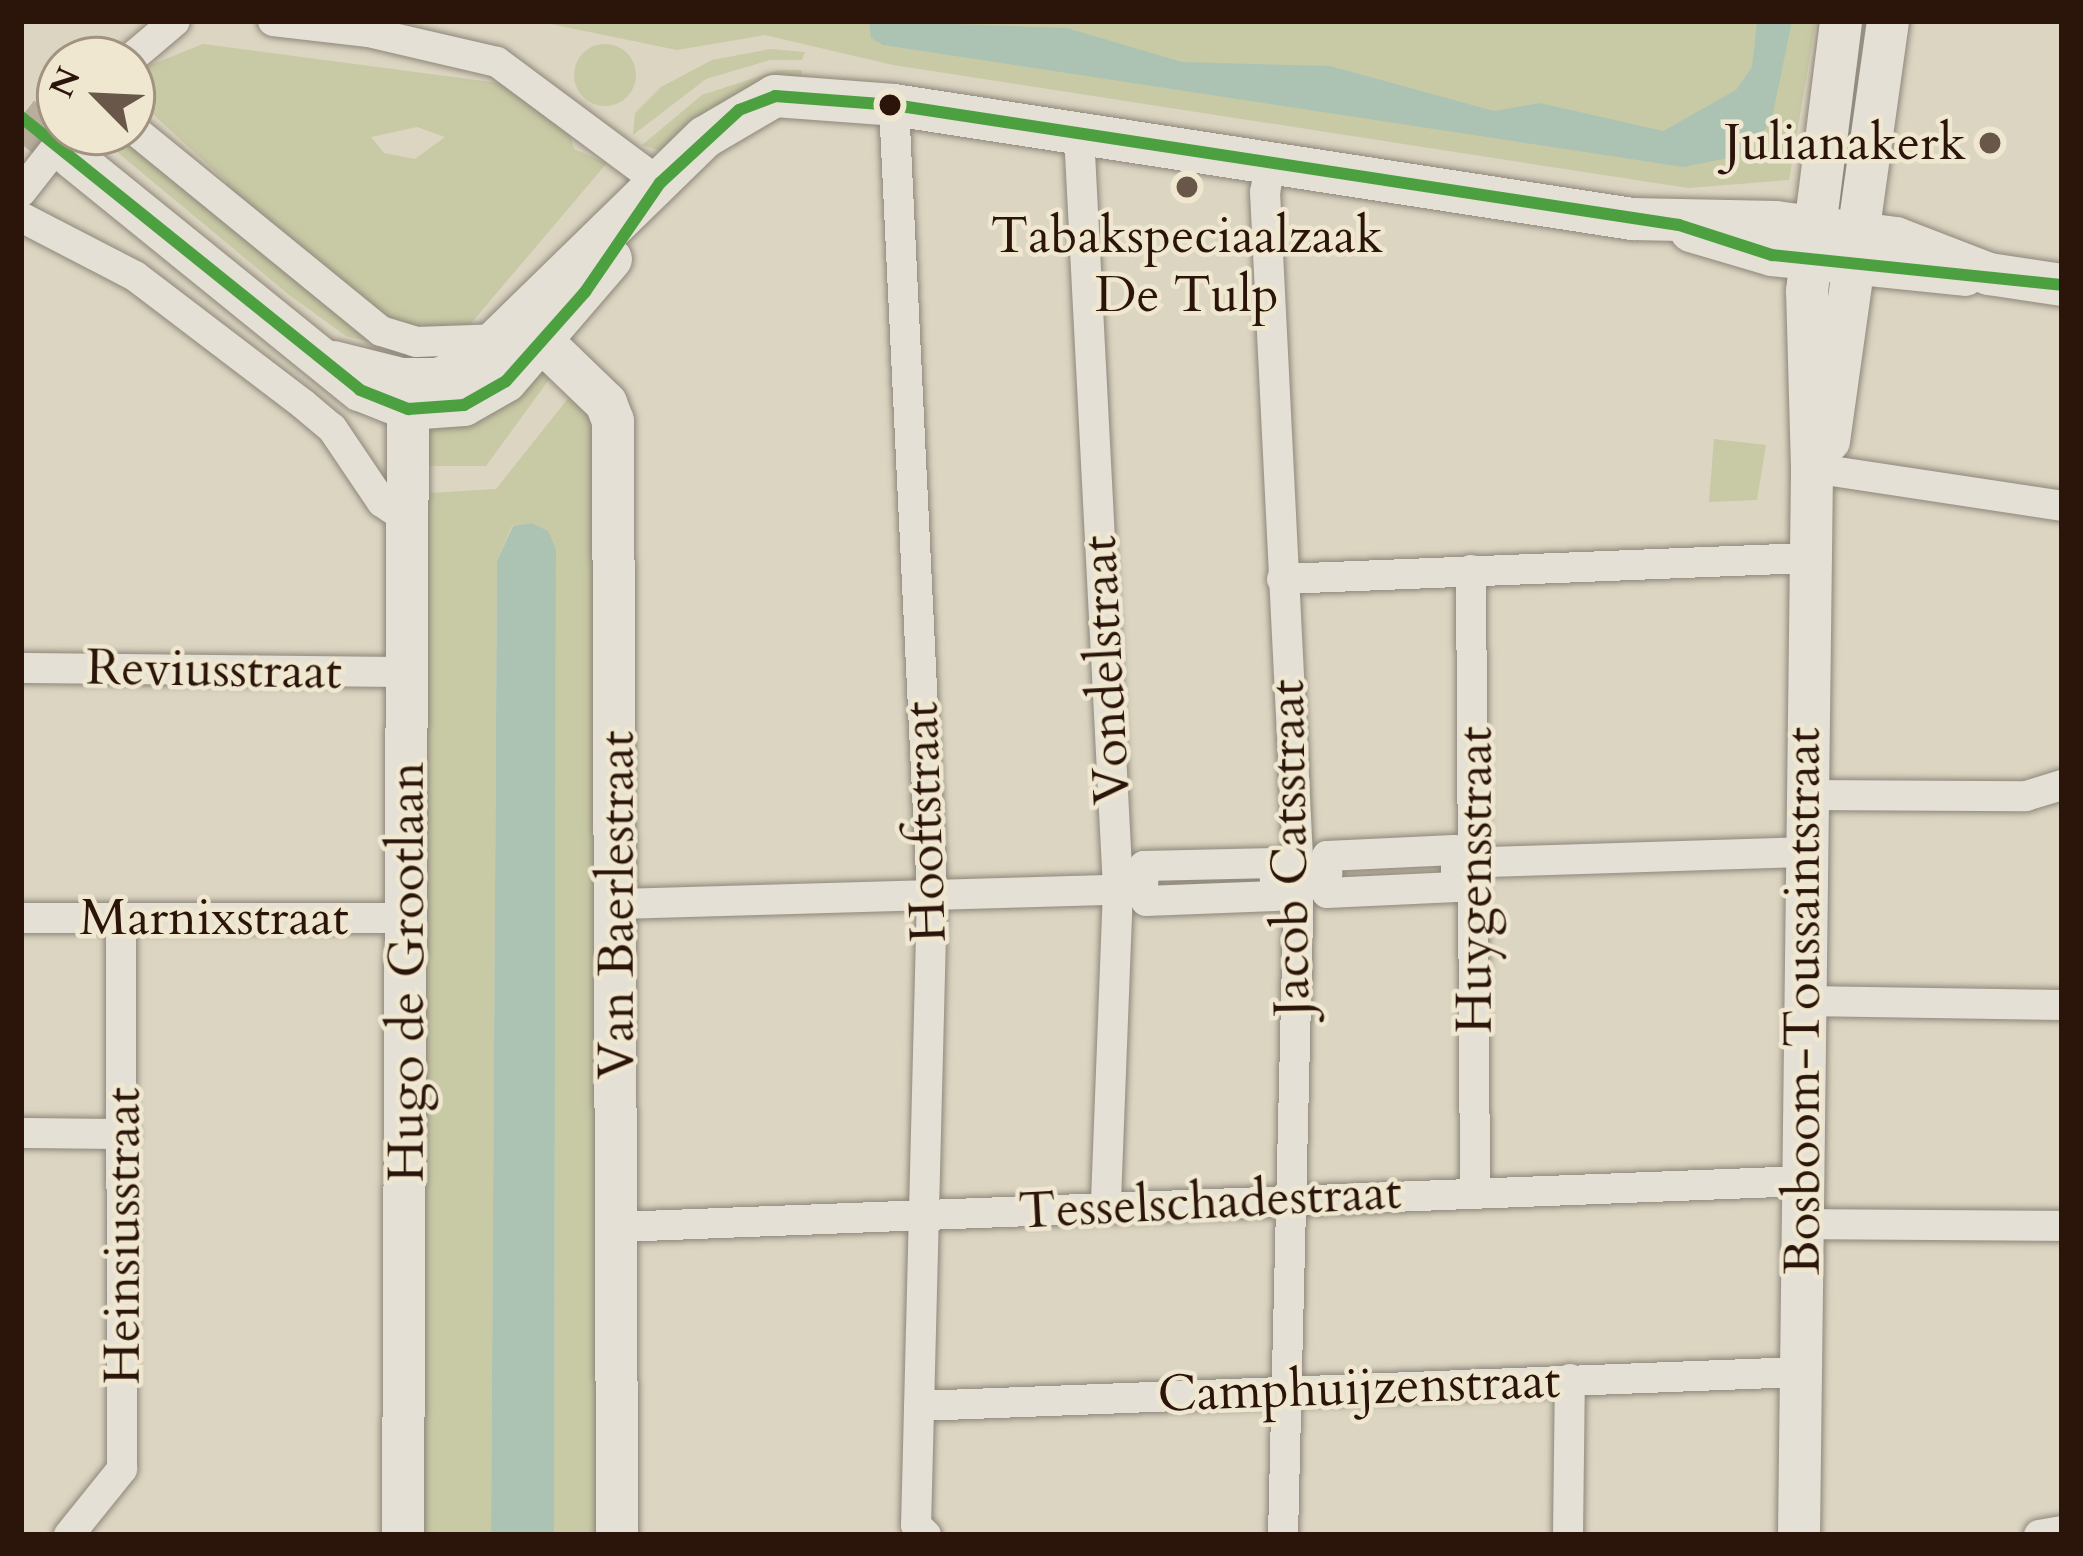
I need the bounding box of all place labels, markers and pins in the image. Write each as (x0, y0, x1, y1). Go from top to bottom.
unlabelled marker (879, 94, 901, 116)
place label: Julianakerk (1724, 112, 1966, 174)
marker: Julianakerk (1977, 130, 2003, 156)
marker: Tabakspeciaalzaak De Tulp (1174, 174, 1200, 200)
place label: Tabakspeciaalzaak De Tulp (991, 206, 1383, 326)

